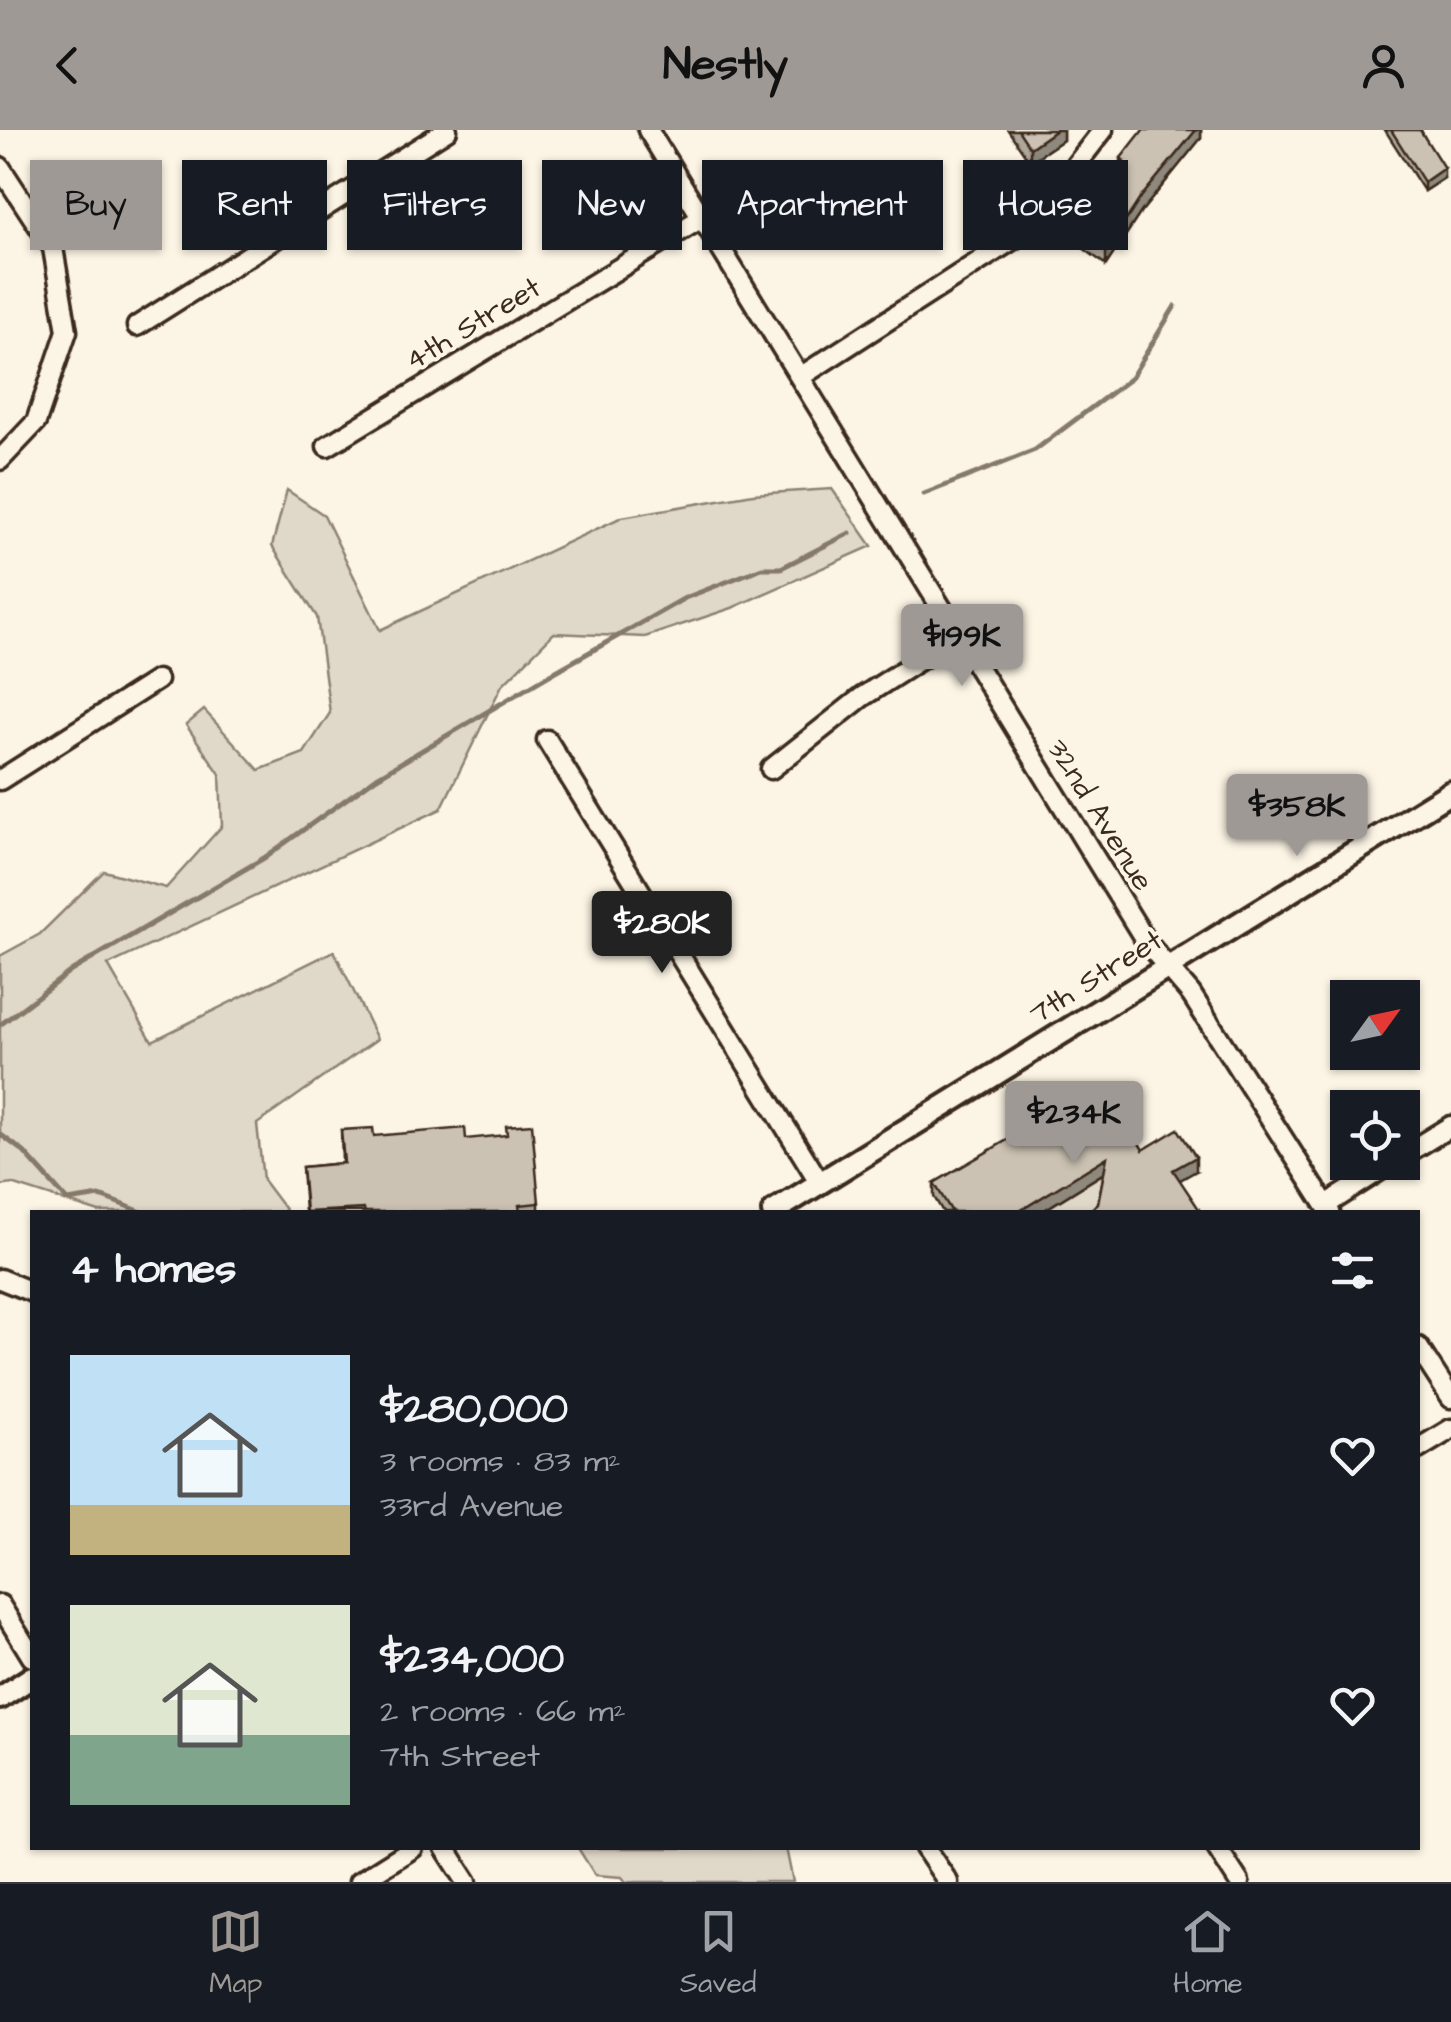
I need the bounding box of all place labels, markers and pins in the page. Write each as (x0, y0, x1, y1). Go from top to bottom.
pin: $199K (892, 604, 1032, 689)
pin: $358K (1227, 774, 1367, 859)
pin: $280K (592, 891, 732, 976)
pin: $234K (1004, 1081, 1144, 1166)

